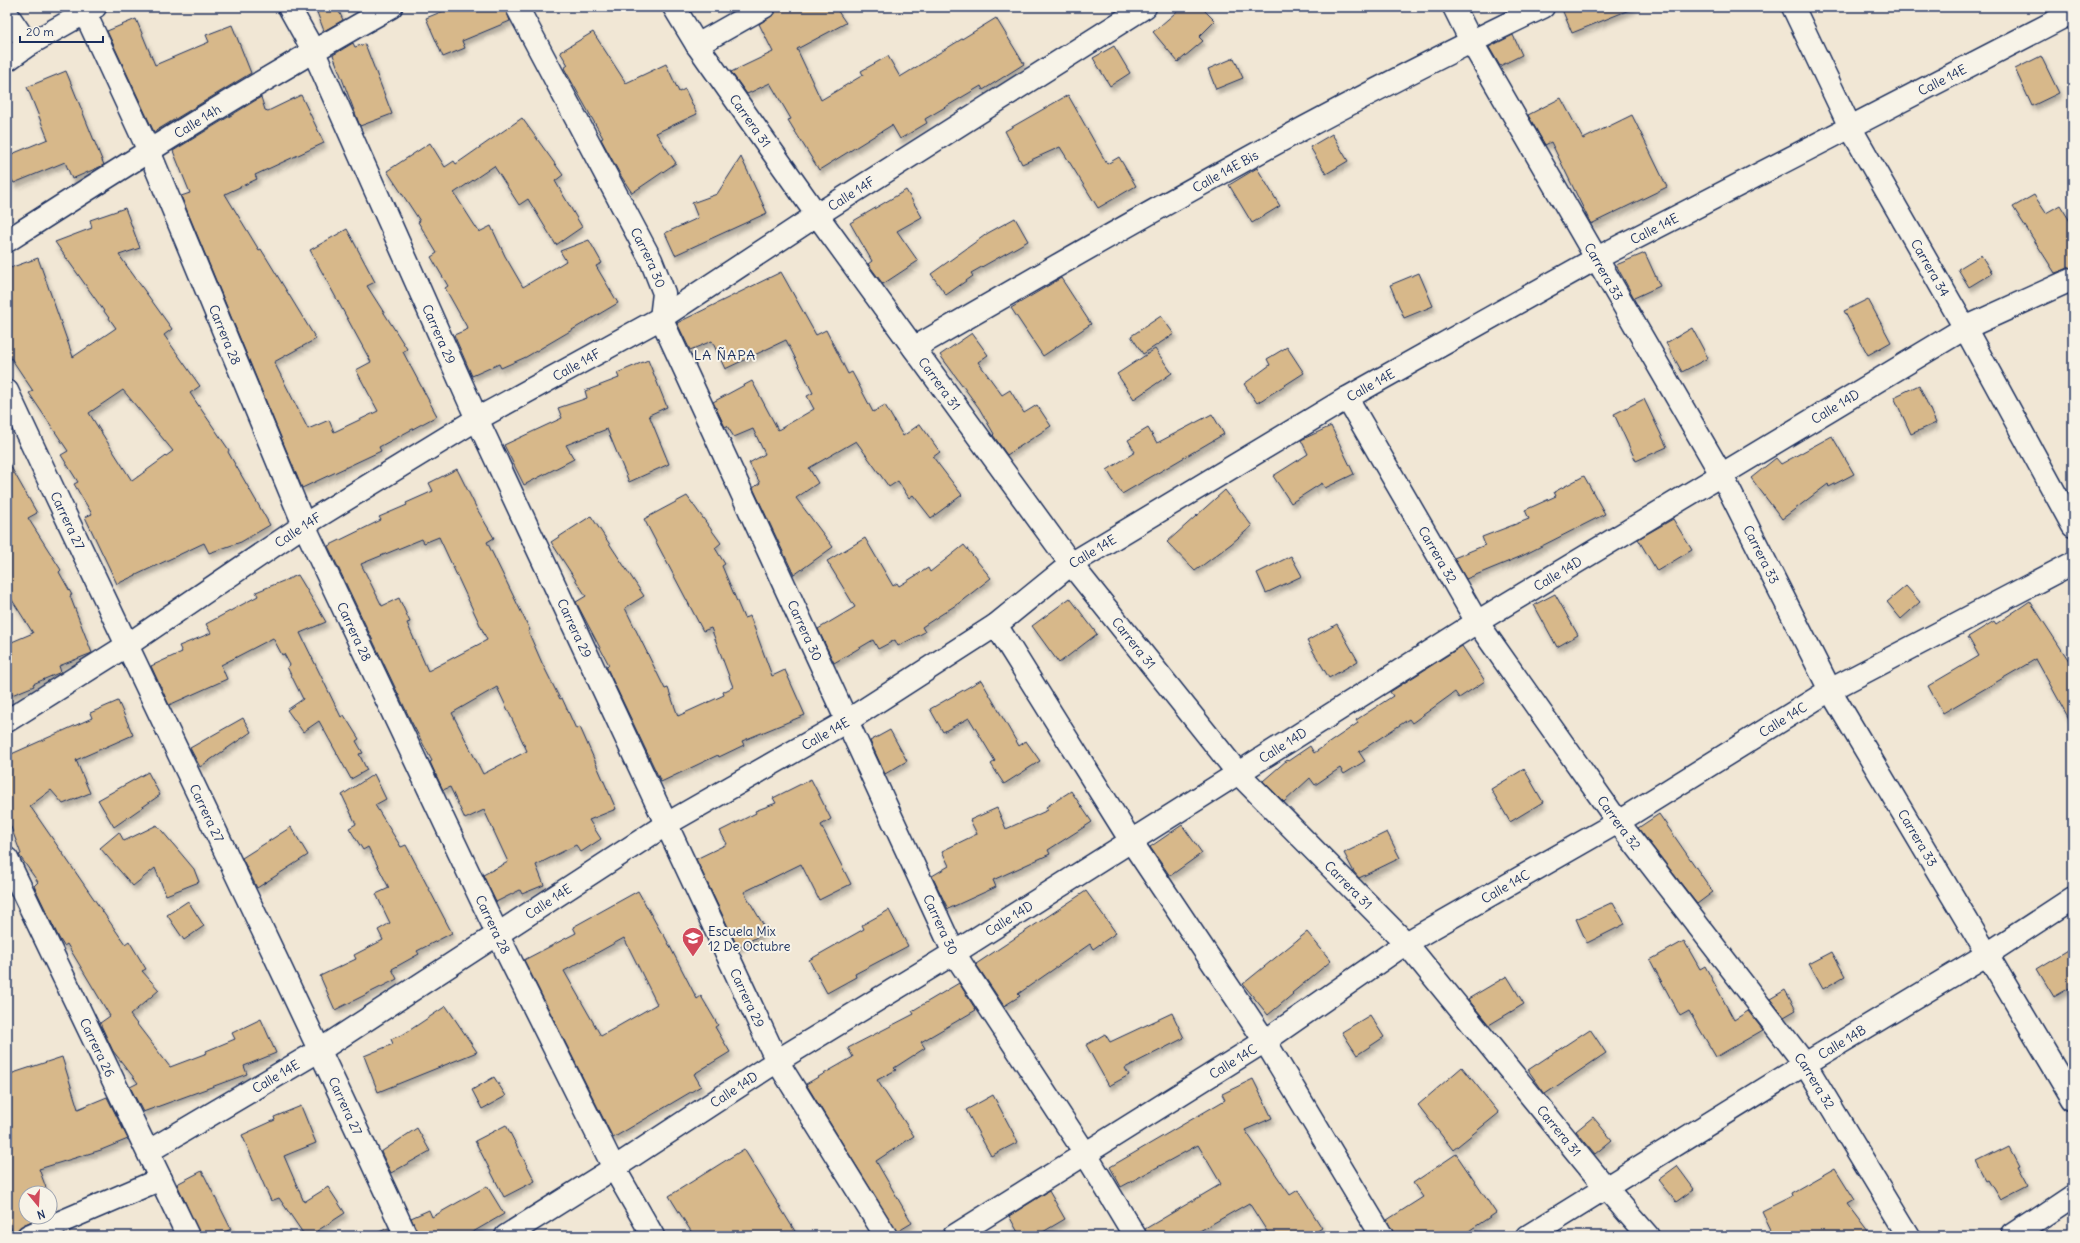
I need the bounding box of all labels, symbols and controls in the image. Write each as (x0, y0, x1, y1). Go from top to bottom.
scale bar (20, 18, 103, 44)
text: 20 m (26, 24, 54, 39)
street label: Calle 14E (1915, 60, 1969, 99)
street label: Carrera 31 (726, 91, 775, 151)
street label: Calle 14h (171, 100, 224, 142)
street label: Calle 14E Bis (1189, 146, 1261, 196)
street label: Calle 14F (825, 172, 878, 214)
street label: Calle 14E (1627, 209, 1682, 248)
street label: Carrera 30 (627, 224, 670, 290)
street label: Carrera 34 (1907, 236, 1954, 300)
street label: Carrera 33 (1581, 240, 1627, 303)
street label: Carrera 28 (205, 302, 245, 367)
street label: Carrera 29 (419, 302, 460, 366)
street label: Calle 14F (549, 344, 604, 384)
district label: LA ÑAPA (694, 346, 756, 364)
street label: Carrera 31 (915, 354, 965, 413)
street label: Calle 14E (1344, 365, 1398, 405)
street label: Calle 14D (1808, 385, 1863, 427)
street label: Carrera 27 (47, 489, 89, 553)
street label: Calle 14F (271, 508, 324, 551)
street label: Carrera 33 (1740, 522, 1783, 587)
street label: Carrera 32 (1415, 523, 1461, 586)
street label: Calle 14E (1066, 530, 1119, 572)
street label: Calle 14D (1530, 552, 1585, 595)
street label: Carrera 29 (554, 596, 596, 661)
street label: Carrera 30 (784, 597, 826, 663)
street label: Carrera 28 (333, 599, 376, 664)
street label: Carrera 31 (1108, 614, 1160, 672)
street label: Calle 14C (1756, 698, 1810, 741)
street label: Calle 14E (798, 713, 852, 754)
street label: Calle 14D (1255, 723, 1310, 767)
street label: Carrera 27 (186, 781, 228, 845)
street label: Carrera 32 (1594, 792, 1645, 853)
street label: Carrera 33 (1894, 806, 1941, 870)
street label: Carrera 31 (1321, 857, 1376, 913)
street label: Calle 14C (1478, 866, 1533, 907)
street label: Calle 14E (522, 880, 575, 923)
street label: Carrera 28 (472, 892, 515, 957)
street label: Carrera 30 (920, 892, 962, 958)
street label: Calle 14D (982, 897, 1036, 940)
place label: Escuela Mix 12 De Octubre (708, 923, 790, 955)
school or university icon: Escuela Mix 12 De Octubre (680, 925, 706, 958)
street label: Carrera 29 (726, 966, 769, 1030)
street label: Carrera 26 (76, 1015, 119, 1080)
street label: Calle 14B (1815, 1021, 1869, 1063)
street label: Calle 14C (1206, 1040, 1260, 1083)
street label: Carrera 32 (1791, 1049, 1839, 1112)
street label: Calle 14E (249, 1055, 303, 1097)
street label: Calle 14D (707, 1067, 761, 1111)
street label: Carrera 27 (325, 1074, 367, 1138)
street label: Carrera 31 (1533, 1102, 1585, 1160)
north arrow (18, 1185, 58, 1225)
text: N (35, 1207, 47, 1222)

